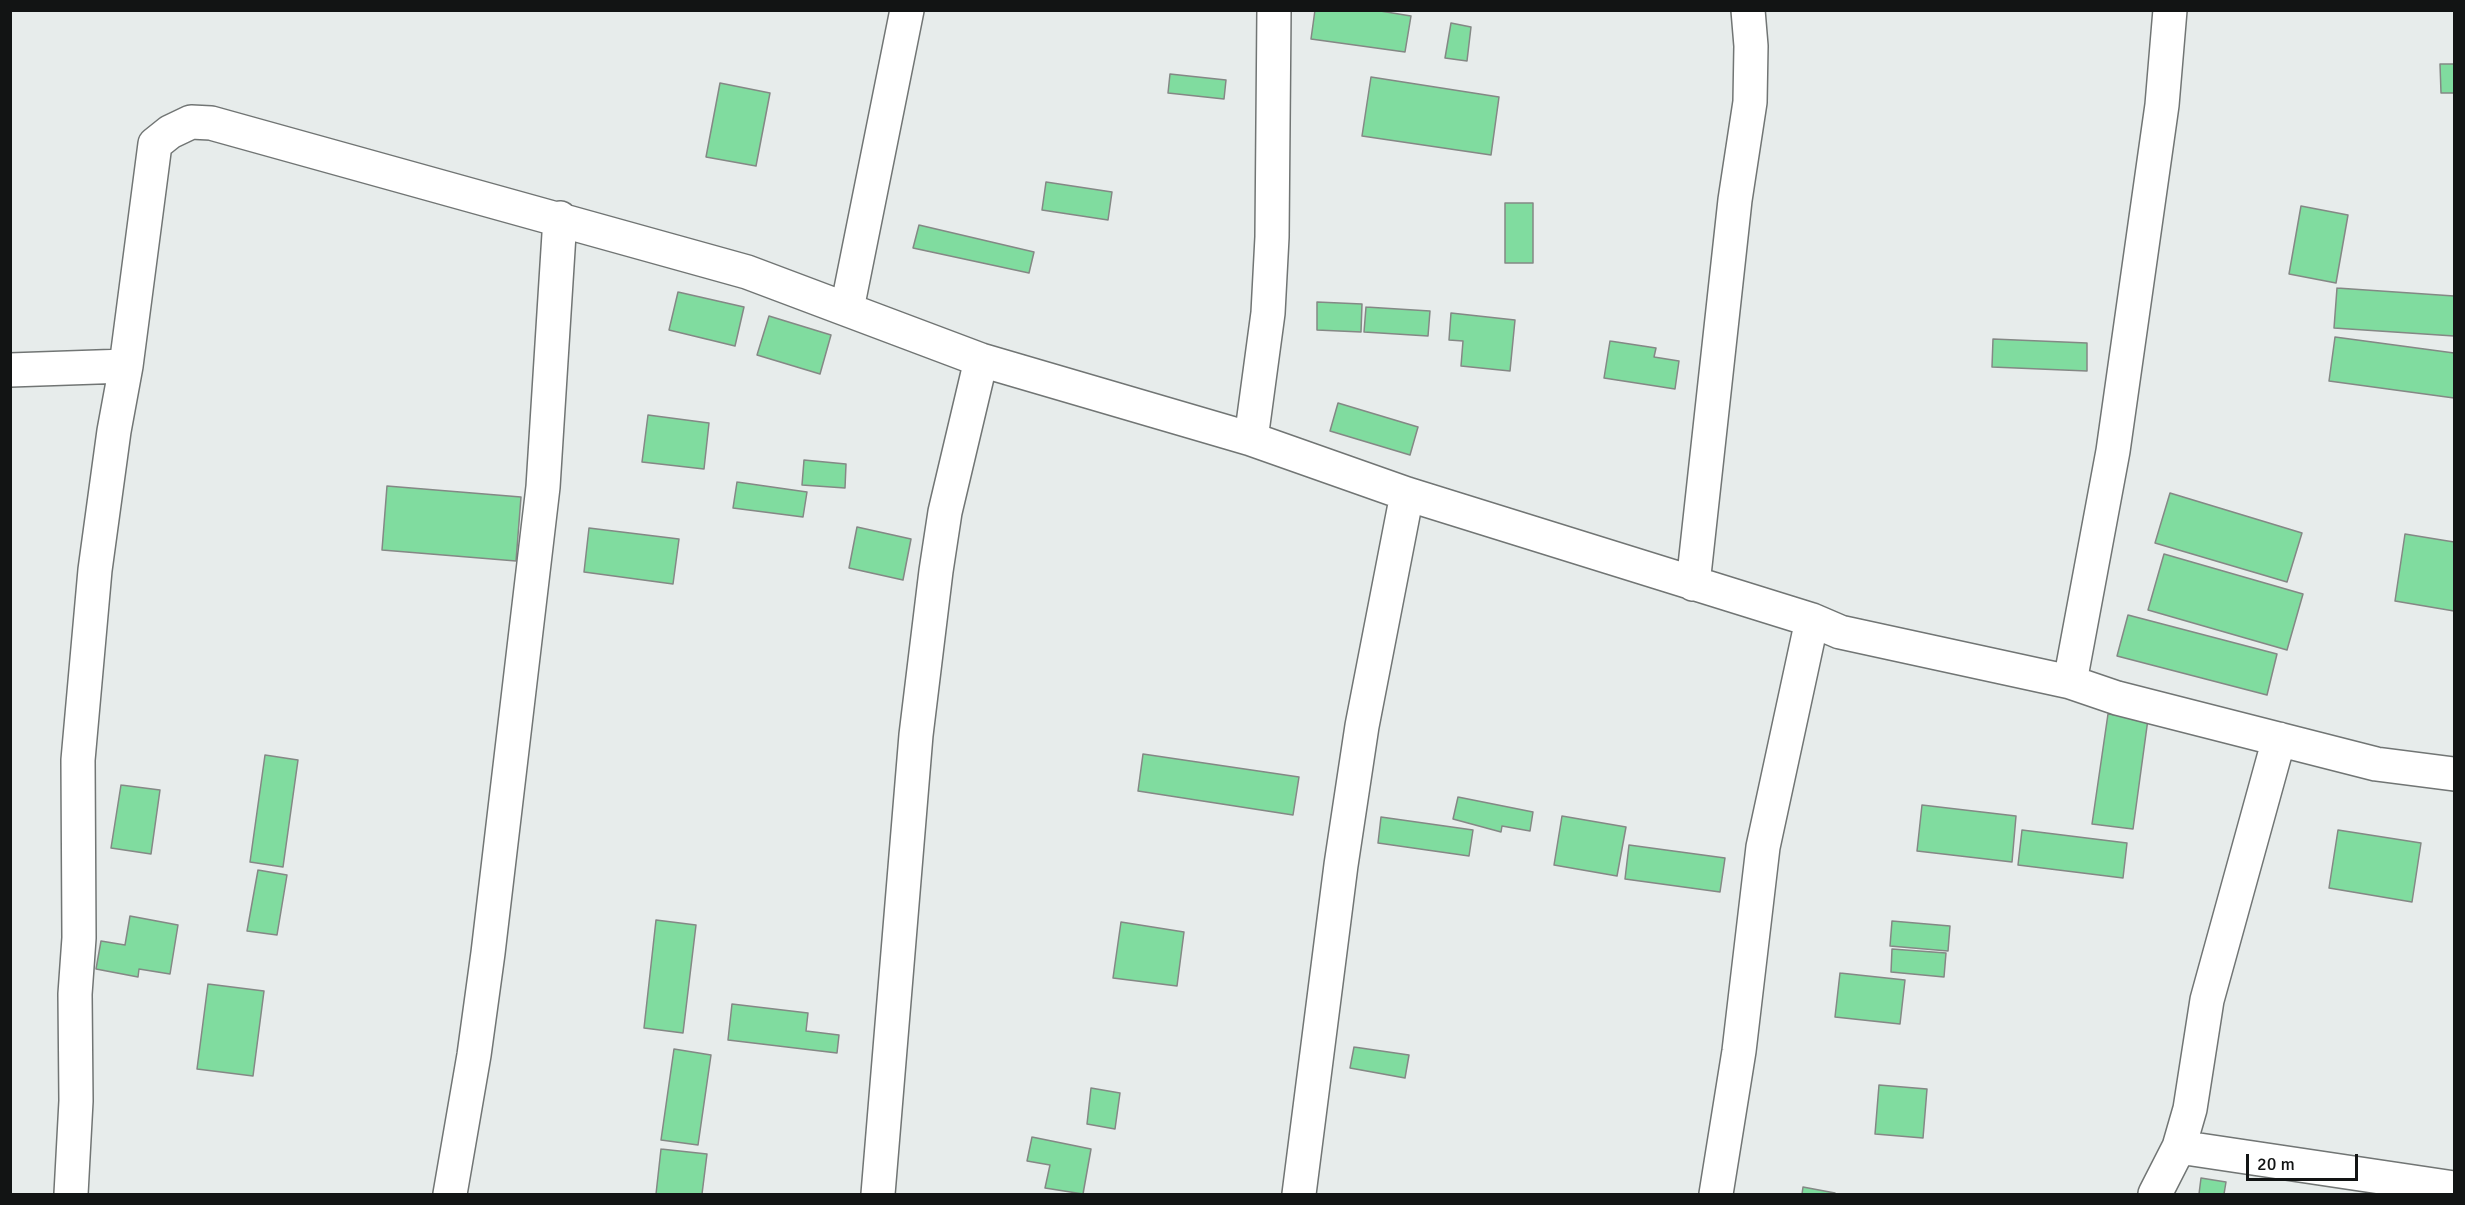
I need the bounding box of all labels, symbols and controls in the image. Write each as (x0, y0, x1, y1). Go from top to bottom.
scale bar (2249, 1142, 2362, 1180)
text: 20 m (2257, 1153, 2295, 1175)

